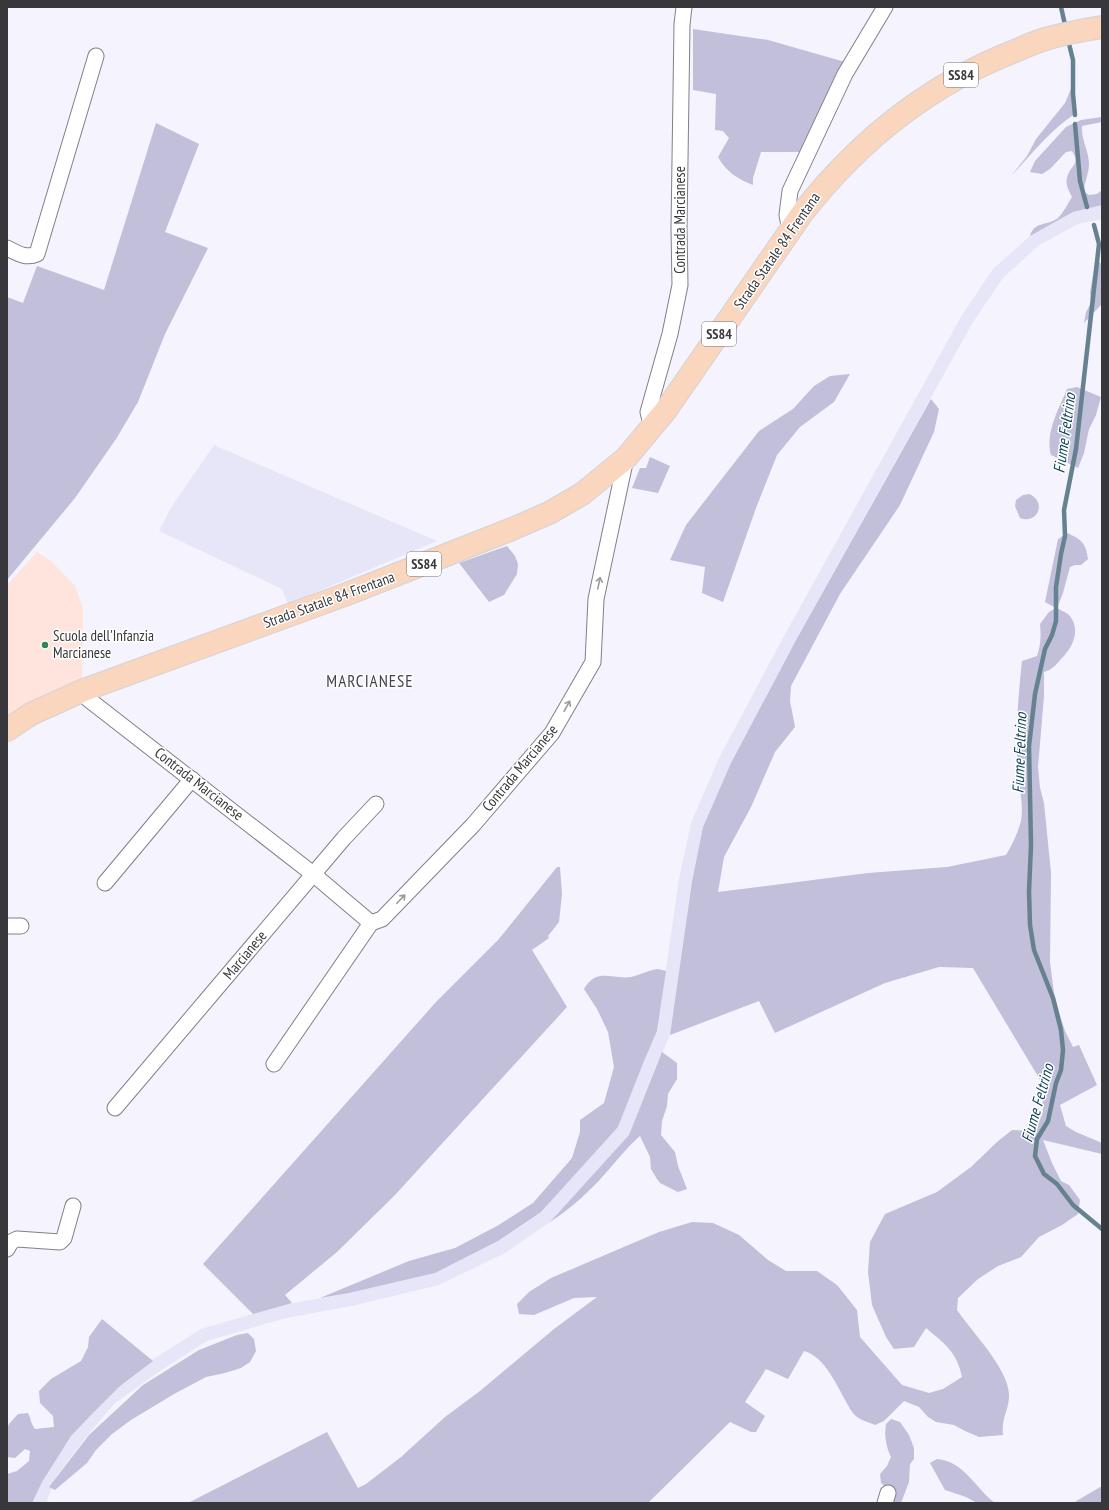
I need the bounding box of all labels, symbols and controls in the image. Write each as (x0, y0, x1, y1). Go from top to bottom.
road number: SS84 (944, 63, 978, 87)
street label: Contrada Marcianese (670, 166, 689, 274)
street label: Strada Statale 84 Frentana (729, 189, 824, 313)
road number: SS84 (702, 322, 736, 346)
water label: Fiume Feltrino (1048, 391, 1080, 474)
road number: SS84 (407, 552, 441, 576)
street label: Strada Statale 84 Frentana (261, 567, 397, 632)
one-way arrow (595, 577, 603, 590)
place label: Scuola dell'Infanzia Marcianese (53, 626, 154, 662)
marker: Scuola dell'Infanzia Marcianese (40, 640, 50, 650)
district label: MARCIANESE (326, 670, 414, 692)
one-way arrow (564, 700, 572, 712)
water label: Fiume Feltrino (1008, 711, 1030, 794)
street label: Contrada Marcianese (478, 720, 562, 815)
street label: Contrada Marcianese (151, 743, 248, 824)
one-way arrow (396, 894, 405, 904)
street label: Marcianese (219, 926, 271, 983)
water label: Fiume Feltrino (1016, 1060, 1058, 1144)

